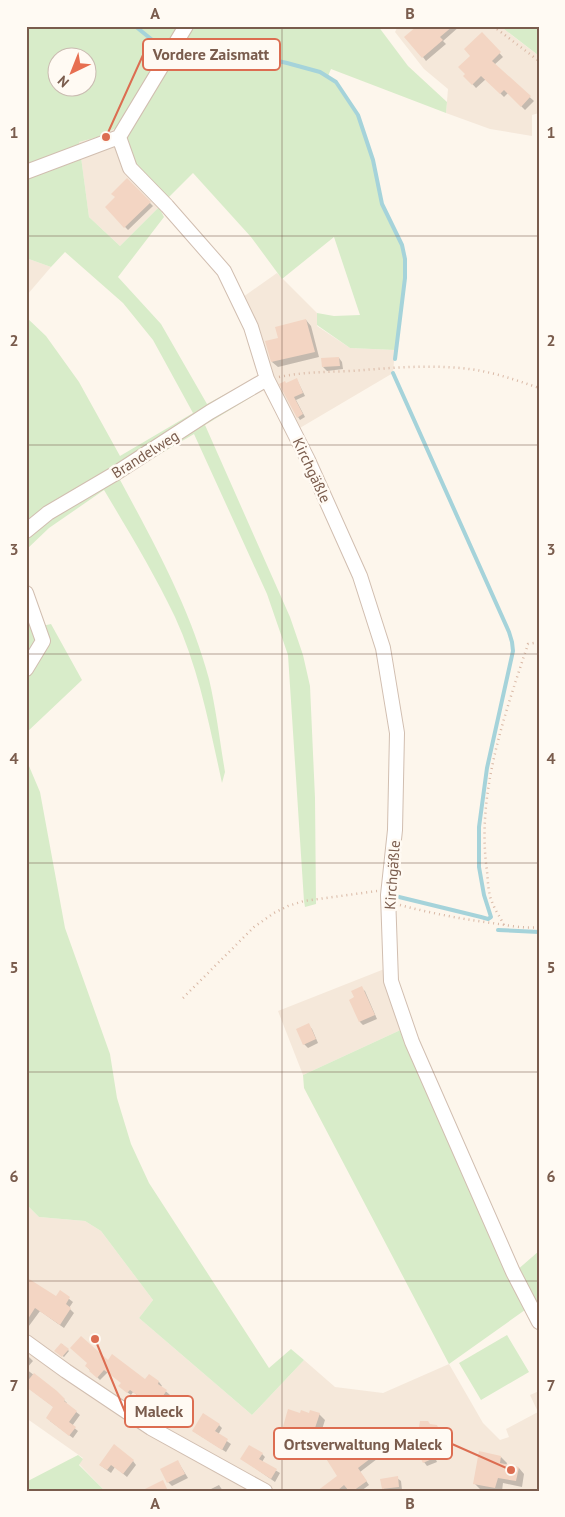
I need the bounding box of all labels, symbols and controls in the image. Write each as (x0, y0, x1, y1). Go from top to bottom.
text: A (150, 3, 160, 23)
text: B (405, 3, 415, 23)
callout: Vordere Zaismatt (143, 39, 280, 70)
text: Vordere Zaismatt (152, 44, 270, 64)
north arrow (48, 48, 98, 98)
text: N (54, 72, 73, 91)
text: 1 (9, 122, 19, 142)
text: 1 (546, 122, 556, 142)
text: 2 (9, 330, 19, 350)
text: 2 (546, 330, 556, 350)
street label: Brandelweg (108, 426, 182, 482)
street label: Kirchgäßle (289, 434, 335, 506)
text: 3 (9, 539, 19, 559)
text: 3 (546, 539, 556, 559)
text: 4 (9, 748, 19, 768)
text: 4 (546, 748, 556, 768)
street label: Kirchgäßle (380, 840, 404, 910)
text: 5 (9, 957, 19, 977)
text: 5 (546, 957, 556, 977)
text: 6 (9, 1166, 19, 1186)
text: 6 (546, 1166, 556, 1186)
text: 7 (9, 1375, 19, 1395)
text: 7 (546, 1375, 556, 1395)
callout: Maleck (125, 1396, 193, 1427)
text: Maleck (135, 1401, 183, 1421)
callout: Ortsverwaltung Maleck (274, 1428, 452, 1459)
text: Ortsverwaltung Maleck (284, 1434, 442, 1454)
text: A (150, 1493, 160, 1513)
text: B (405, 1493, 415, 1513)

